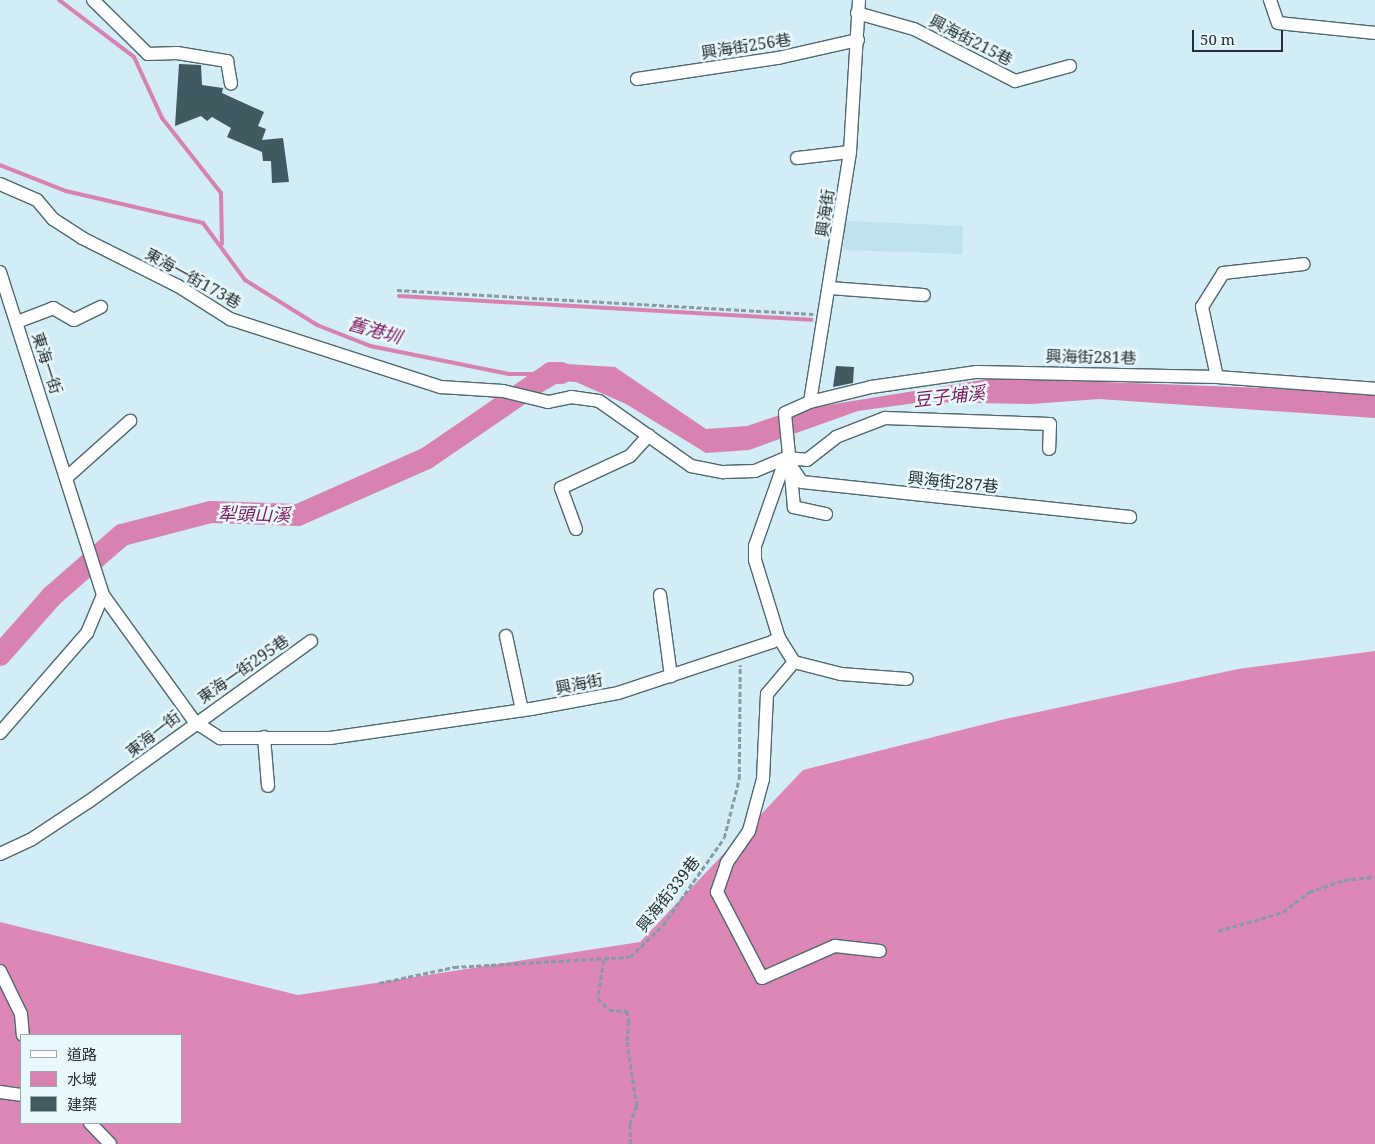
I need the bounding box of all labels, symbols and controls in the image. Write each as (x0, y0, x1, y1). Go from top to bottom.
street label: 興海街215巷 (926, 11, 1016, 69)
scale bar (1195, 20, 1286, 52)
street label: 興海街256巷 (700, 29, 792, 63)
text: 50 m (1200, 29, 1235, 49)
street label: 興海街 (812, 188, 838, 238)
street label: 東海一街173巷 (142, 244, 244, 312)
water label: 舊港圳 (346, 312, 404, 348)
street label: 東海一街 (28, 330, 66, 396)
street label: 興海街281巷 (1045, 347, 1137, 367)
water label: 豆子埔溪 (912, 381, 986, 411)
street label: 興海街287巷 (907, 468, 999, 496)
water label: 犁頭山溪 (218, 503, 290, 525)
street label: 東海一街295巷 (194, 630, 292, 708)
street label: 興海街 (554, 670, 604, 698)
street label: 東海一街 (122, 707, 184, 761)
street label: 興海街339巷 (632, 852, 704, 936)
legend (20, 1034, 182, 1124)
text: 道路 (67, 1044, 97, 1064)
text: 水域 (67, 1069, 97, 1089)
text: 建築 (67, 1094, 97, 1114)

